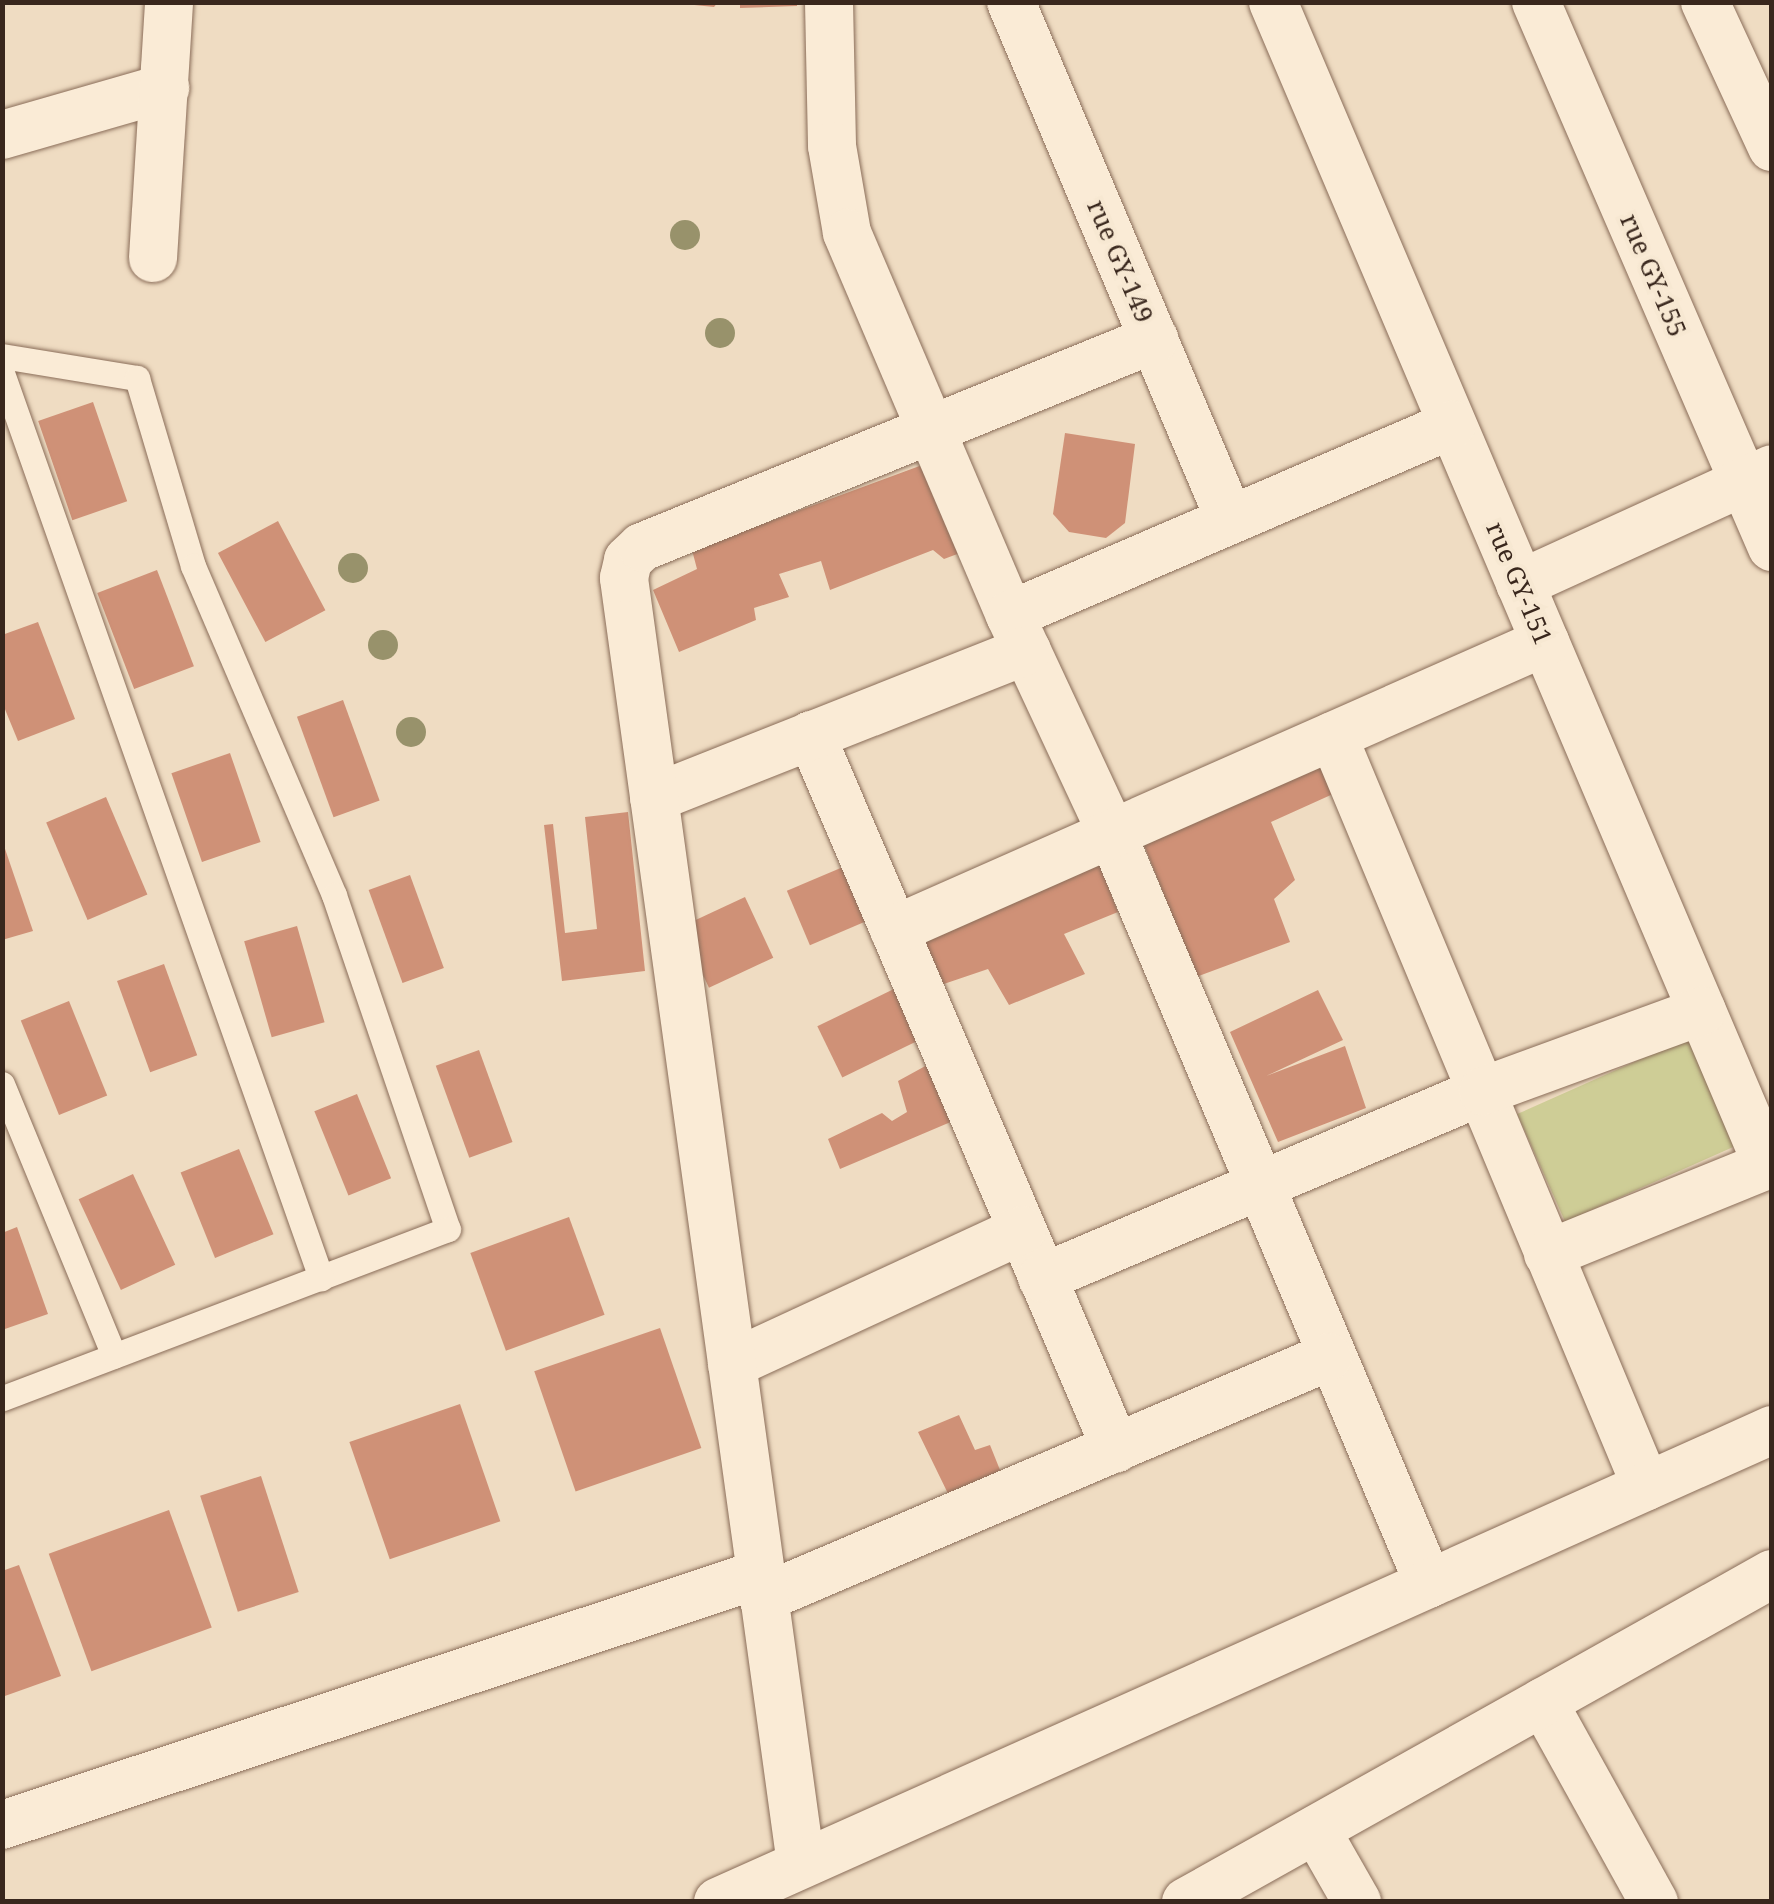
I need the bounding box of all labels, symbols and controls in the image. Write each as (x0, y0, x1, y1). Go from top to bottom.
street label: rue GY-149 (1082, 195, 1160, 327)
street label: rue GY-155 (1615, 209, 1693, 341)
street label: rue GY-151 (1481, 517, 1559, 649)

